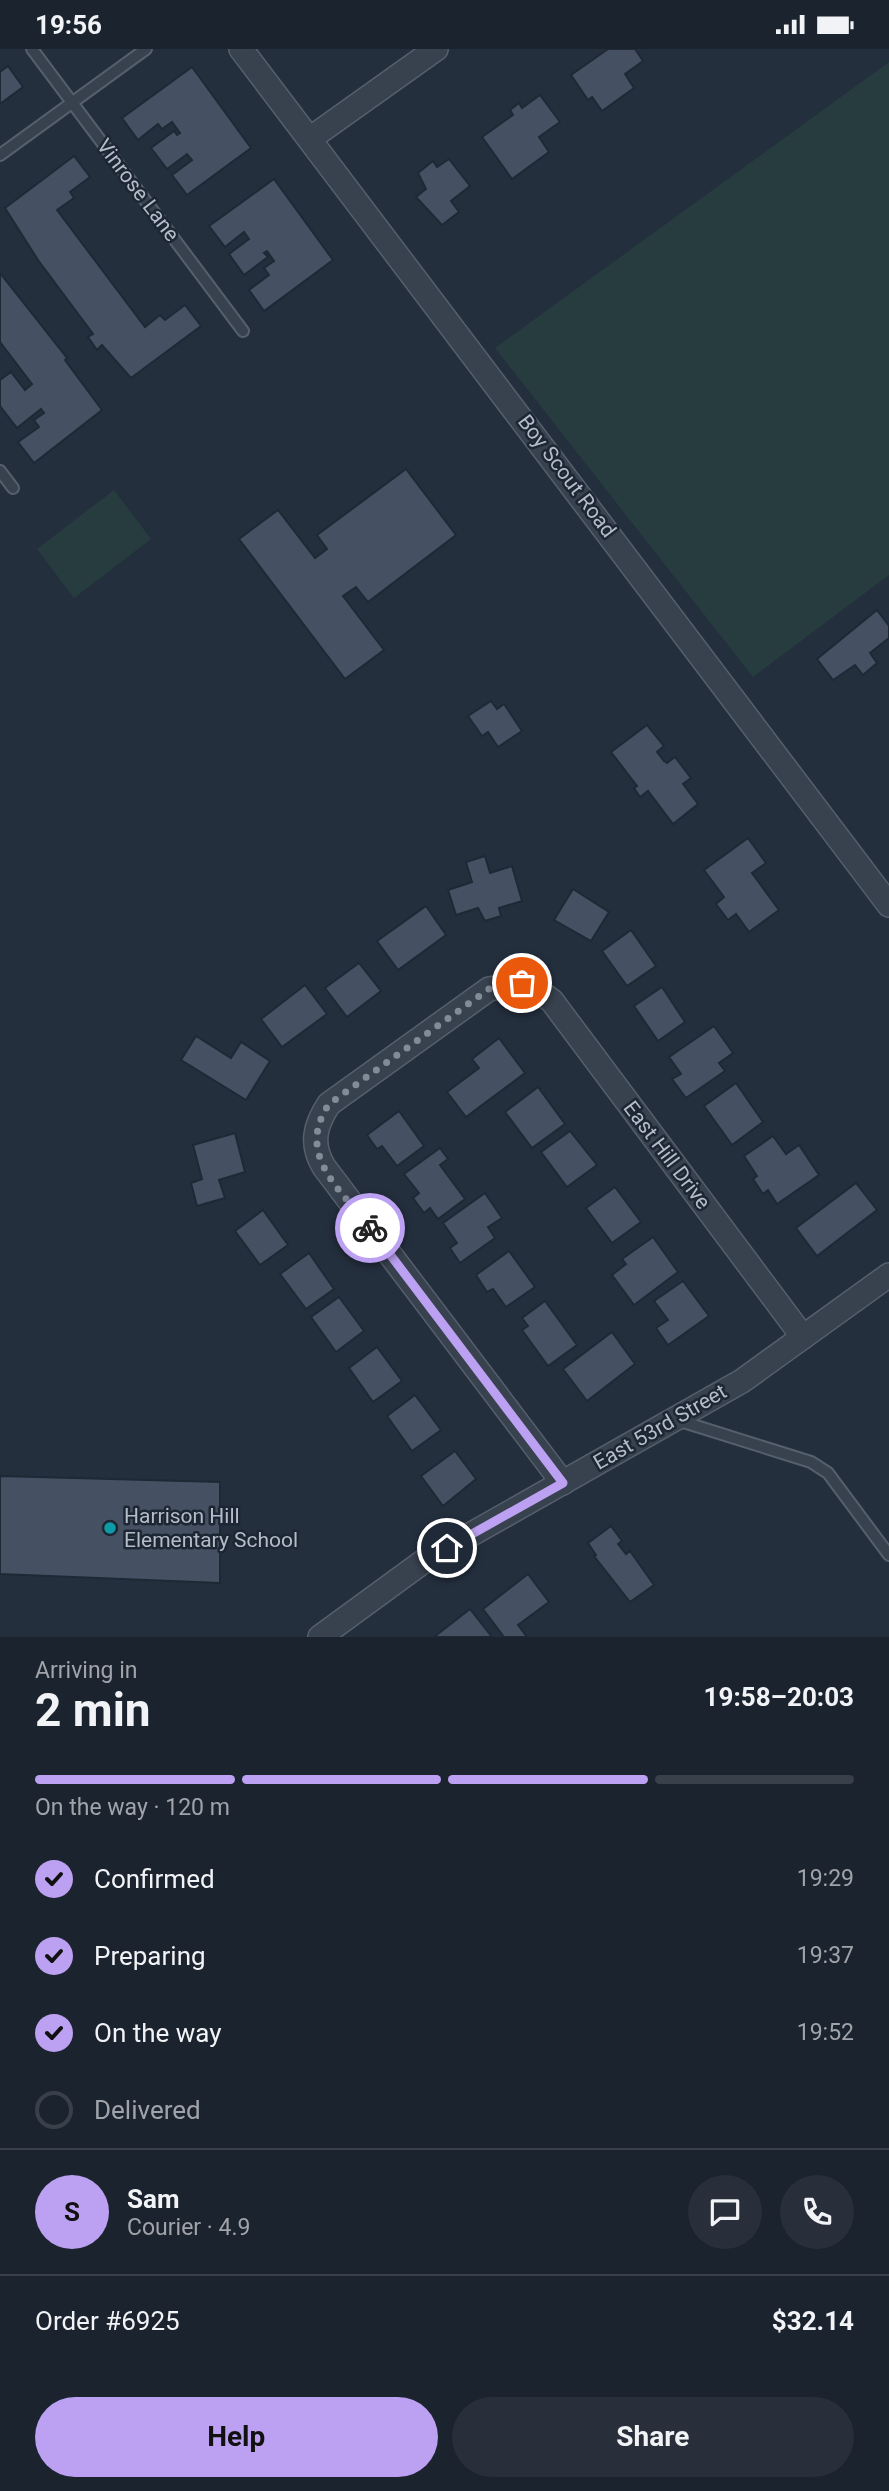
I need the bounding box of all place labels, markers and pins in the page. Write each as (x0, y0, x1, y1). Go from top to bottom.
pin (492, 953, 552, 1013)
place label: Harrison Hill Elementary School (124, 1504, 298, 1552)
pin (417, 1518, 477, 1578)
marker: Harrison Hill Elementary School (102, 1520, 118, 1536)

